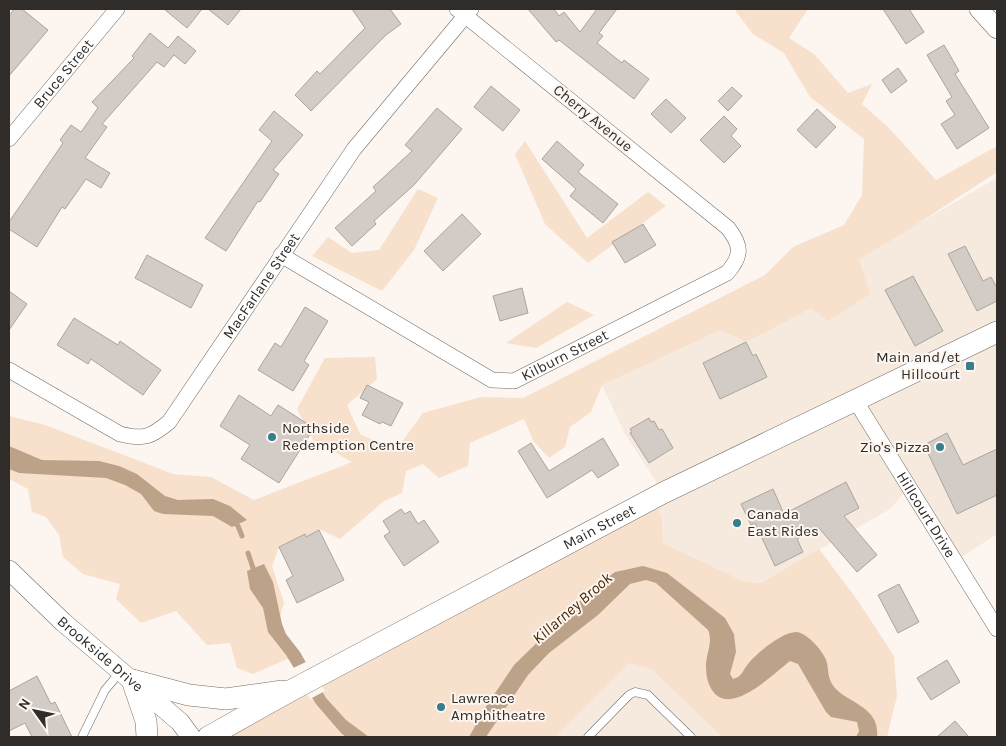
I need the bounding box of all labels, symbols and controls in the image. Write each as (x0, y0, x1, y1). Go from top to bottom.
street label: Bruce Street (30, 35, 97, 112)
street label: Cherry Avenue (550, 81, 636, 155)
street label: MacFarlane Street (219, 229, 304, 342)
street label: Kilburn Street (518, 326, 611, 385)
place label: Main and/et Hillcourt (876, 348, 960, 383)
marker: Main and/et Hillcourt (964, 360, 976, 372)
place label: Northside Redemption Centre (282, 419, 414, 454)
marker: Northside Redemption Centre (266, 431, 278, 443)
place label: Zio's Pizza (860, 438, 930, 456)
marker: Zio's Pizza (934, 441, 946, 453)
street label: Hillcourt Drive (893, 468, 960, 561)
street label: Main Street (560, 500, 639, 553)
place label: Canada East Rides (747, 505, 819, 540)
marker: Canada East Rides (731, 517, 743, 529)
water label: Killarney Brook (528, 568, 616, 648)
street label: Brookside Drive (54, 612, 147, 696)
north arrow (10, 686, 60, 736)
place label: Lawrence Amphitheatre (451, 689, 545, 724)
text: N (15, 695, 34, 713)
marker: Lawrence Amphitheatre (435, 701, 447, 713)

